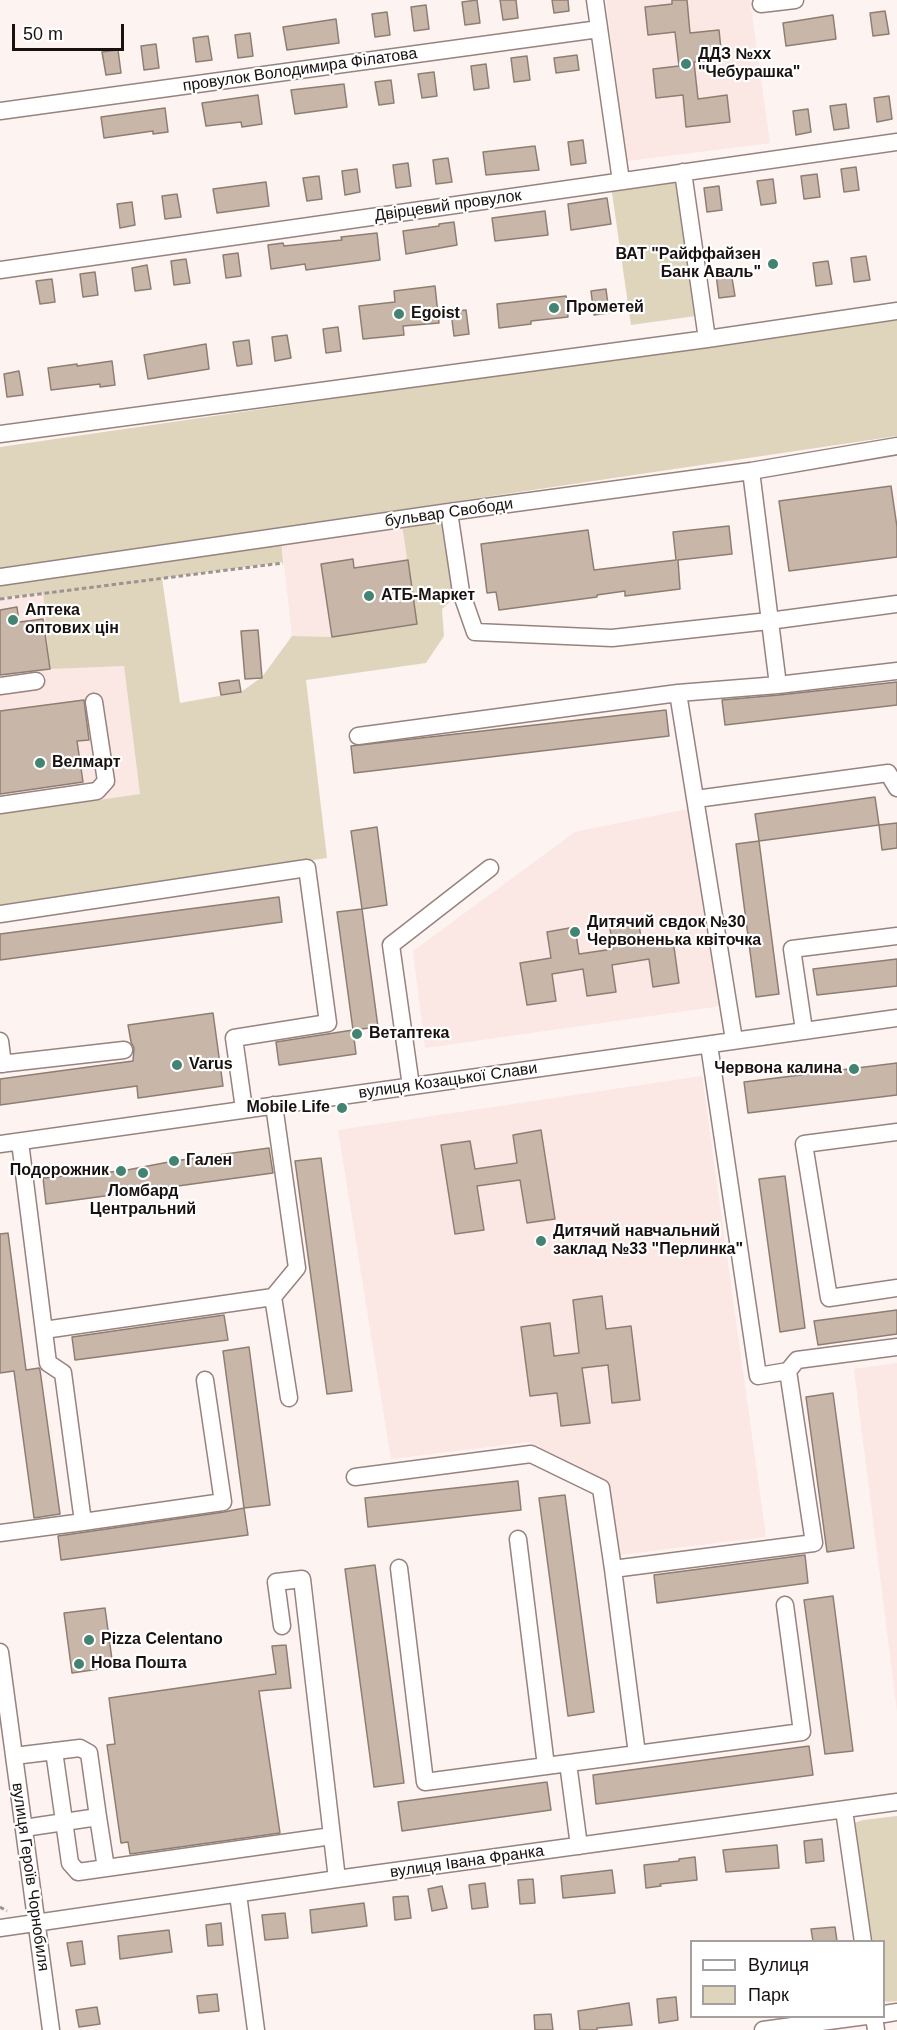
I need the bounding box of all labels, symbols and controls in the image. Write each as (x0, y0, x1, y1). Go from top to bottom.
scale bar (15, 12, 128, 50)
text: 50 m (23, 24, 63, 44)
street label: провулок Володимира Філатова (181, 44, 419, 96)
place label: ДДЗ №хх "Чебурашка" (698, 45, 800, 83)
marker: ДДЗ №хх "Чебурашка" (679, 57, 693, 71)
street label: Двірцевий провулок (373, 186, 523, 226)
place label: ВАТ "Райффайзен Банк Аваль" (615, 245, 761, 283)
marker: ВАТ "Райффайзен Банк Аваль" (766, 257, 780, 271)
place label: Прометей (566, 298, 644, 318)
marker: Прометей (547, 301, 561, 315)
place label: Egoist (411, 304, 460, 324)
marker: Egoist (392, 307, 406, 321)
street label: бульвар Свободи (384, 494, 514, 532)
place label: АТБ-Маркет (381, 586, 475, 606)
marker: АТБ-Маркет (362, 589, 376, 603)
place label: Аптека оптових цін (25, 601, 119, 639)
marker: Аптека оптових цін (6, 613, 20, 627)
place label: Велмарт (52, 753, 121, 773)
marker: Велмарт (33, 756, 47, 770)
place label: Дитячий свдок №30 Червоненька квіточка (587, 913, 761, 951)
marker: Дитячий свдок №30 Червоненька квіточка (568, 925, 582, 939)
place label: Ветаптека (369, 1024, 449, 1044)
marker: Ветаптека (350, 1027, 364, 1041)
place label: Varus (189, 1055, 233, 1075)
marker: Varus (170, 1058, 184, 1072)
street label: вулиця Козацької Слави (357, 1059, 539, 1103)
place label: Червона калина (714, 1059, 842, 1079)
marker: Червона калина (847, 1062, 861, 1076)
place label: Mobile Life (246, 1098, 330, 1118)
marker: Mobile Life (335, 1101, 349, 1115)
place label: Гален (186, 1151, 232, 1171)
marker: Гален (167, 1154, 181, 1168)
place label: Подорожник (10, 1161, 109, 1181)
marker: Подорожник (114, 1164, 128, 1178)
marker: Ломбард Центральний (136, 1166, 150, 1180)
place label: Ломбард Центральний (90, 1182, 196, 1220)
place label: Дитячий навчальний заклад №33 "Перлинка" (553, 1222, 743, 1260)
marker: Дитячий навчальний заклад №33 "Перлинка" (534, 1234, 548, 1248)
place label: Pizza Celentano (101, 1630, 223, 1650)
marker: Pizza Celentano (82, 1633, 96, 1647)
place label: Нова Пошта (91, 1654, 187, 1674)
marker: Нова Пошта (72, 1657, 86, 1671)
street label: вулиця Героїв Чорнобиля (7, 1781, 53, 1973)
street label: вулиця Івана Франка (389, 1842, 545, 1882)
legend (690, 1940, 885, 2018)
text: Вулиця (748, 1955, 809, 1975)
text: Парк (748, 1985, 789, 2005)

